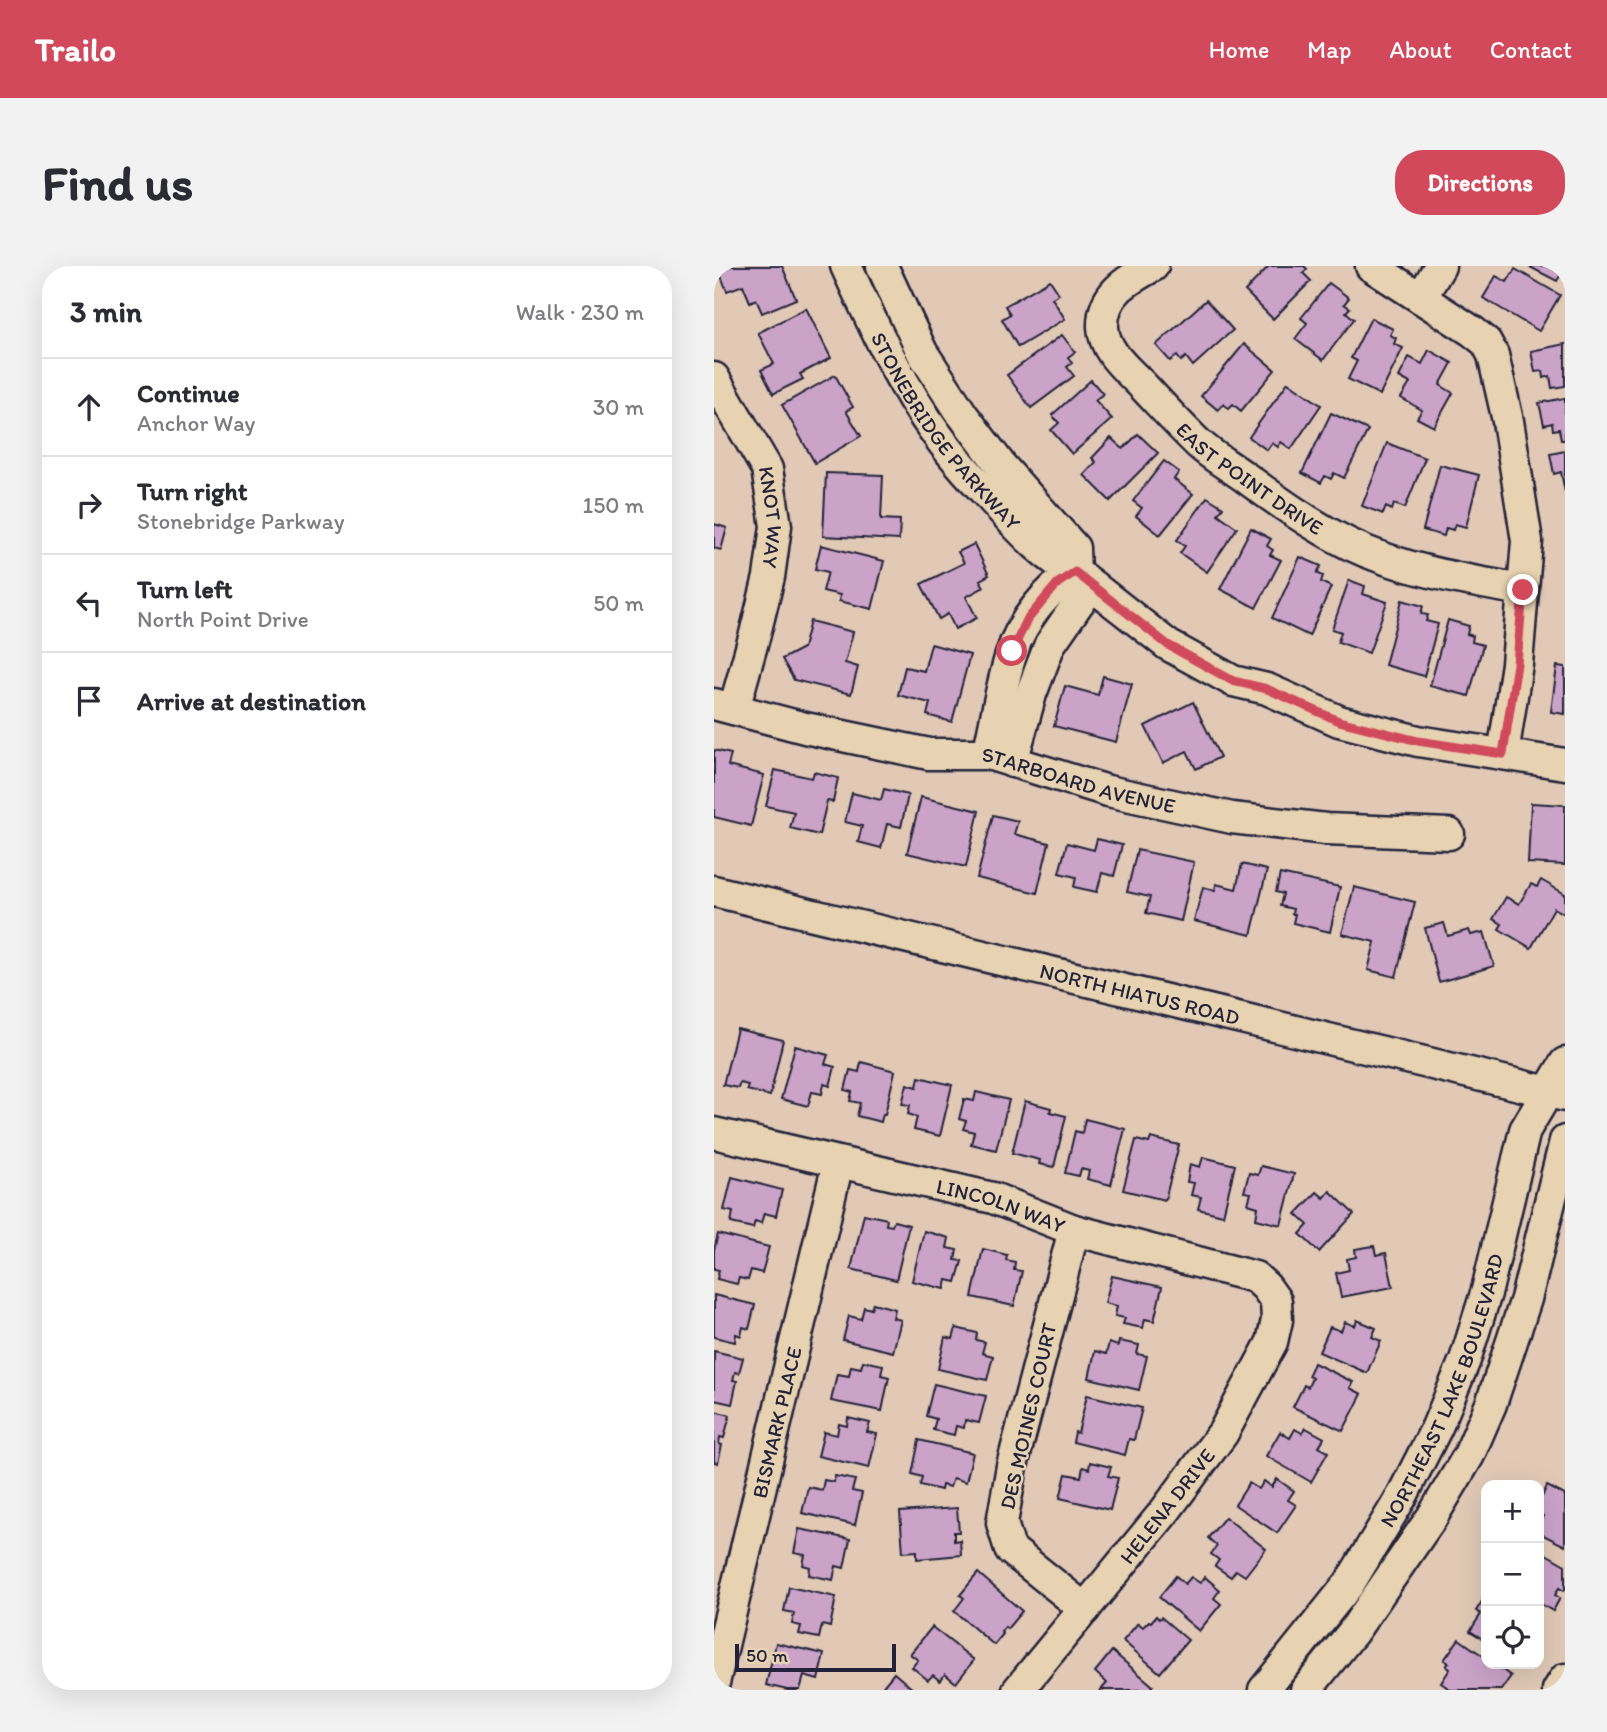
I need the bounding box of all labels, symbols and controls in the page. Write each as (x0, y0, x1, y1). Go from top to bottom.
text: Trailo (35, 30, 116, 69)
text: Home (1209, 35, 1269, 64)
text: Map (1307, 35, 1351, 64)
text: About (1389, 35, 1452, 64)
text: Contact (1490, 35, 1572, 64)
button: Directions (1395, 150, 1565, 215)
text: Find us (42, 153, 193, 212)
text: 3 min (70, 293, 142, 330)
text: Walk · 230 m (516, 298, 644, 326)
street label: STONEBRIDGE PARKWAY (866, 328, 1026, 535)
text: Continue (137, 377, 240, 409)
icon: ahead (70, 388, 108, 426)
text: 30 m (593, 393, 644, 421)
text: Anchor Way (137, 409, 255, 437)
street label: EAST POINT DRIVE (1171, 417, 1328, 540)
street label: KNOT WAY (754, 464, 789, 570)
text: Turn right (137, 475, 248, 507)
icon: right (70, 486, 108, 524)
text: 150 m (583, 491, 644, 519)
text: Stonebridge Parkway (137, 507, 344, 535)
text: Turn left (137, 573, 233, 605)
route end (1507, 574, 1538, 605)
icon: left (70, 584, 108, 622)
text: 50 m (593, 589, 644, 617)
text: North Point Drive (137, 605, 309, 633)
route start (996, 635, 1027, 666)
icon: arrive (70, 682, 108, 720)
text: Arrive at destination (137, 685, 366, 717)
street label: STARBOARD AVENUE (982, 742, 1178, 818)
street label: NORTH HIATUS ROAD (1037, 957, 1242, 1030)
street label: LINCOLN WAY (934, 1173, 1069, 1238)
street label: NORTHEAST LAKE BOULEVARD (1374, 1251, 1508, 1531)
street label: DES MOINES COURT (994, 1320, 1062, 1512)
street label: BISMARK PLACE (746, 1344, 806, 1501)
street label: HELENA DRIVE (1114, 1443, 1220, 1569)
map controls (1481, 1480, 1544, 1669)
button: + (1481, 1480, 1544, 1543)
button: − (1481, 1543, 1544, 1606)
button: locate (1481, 1606, 1544, 1669)
scale bar (735, 1641, 896, 1673)
text: 50 m (746, 1644, 788, 1667)

